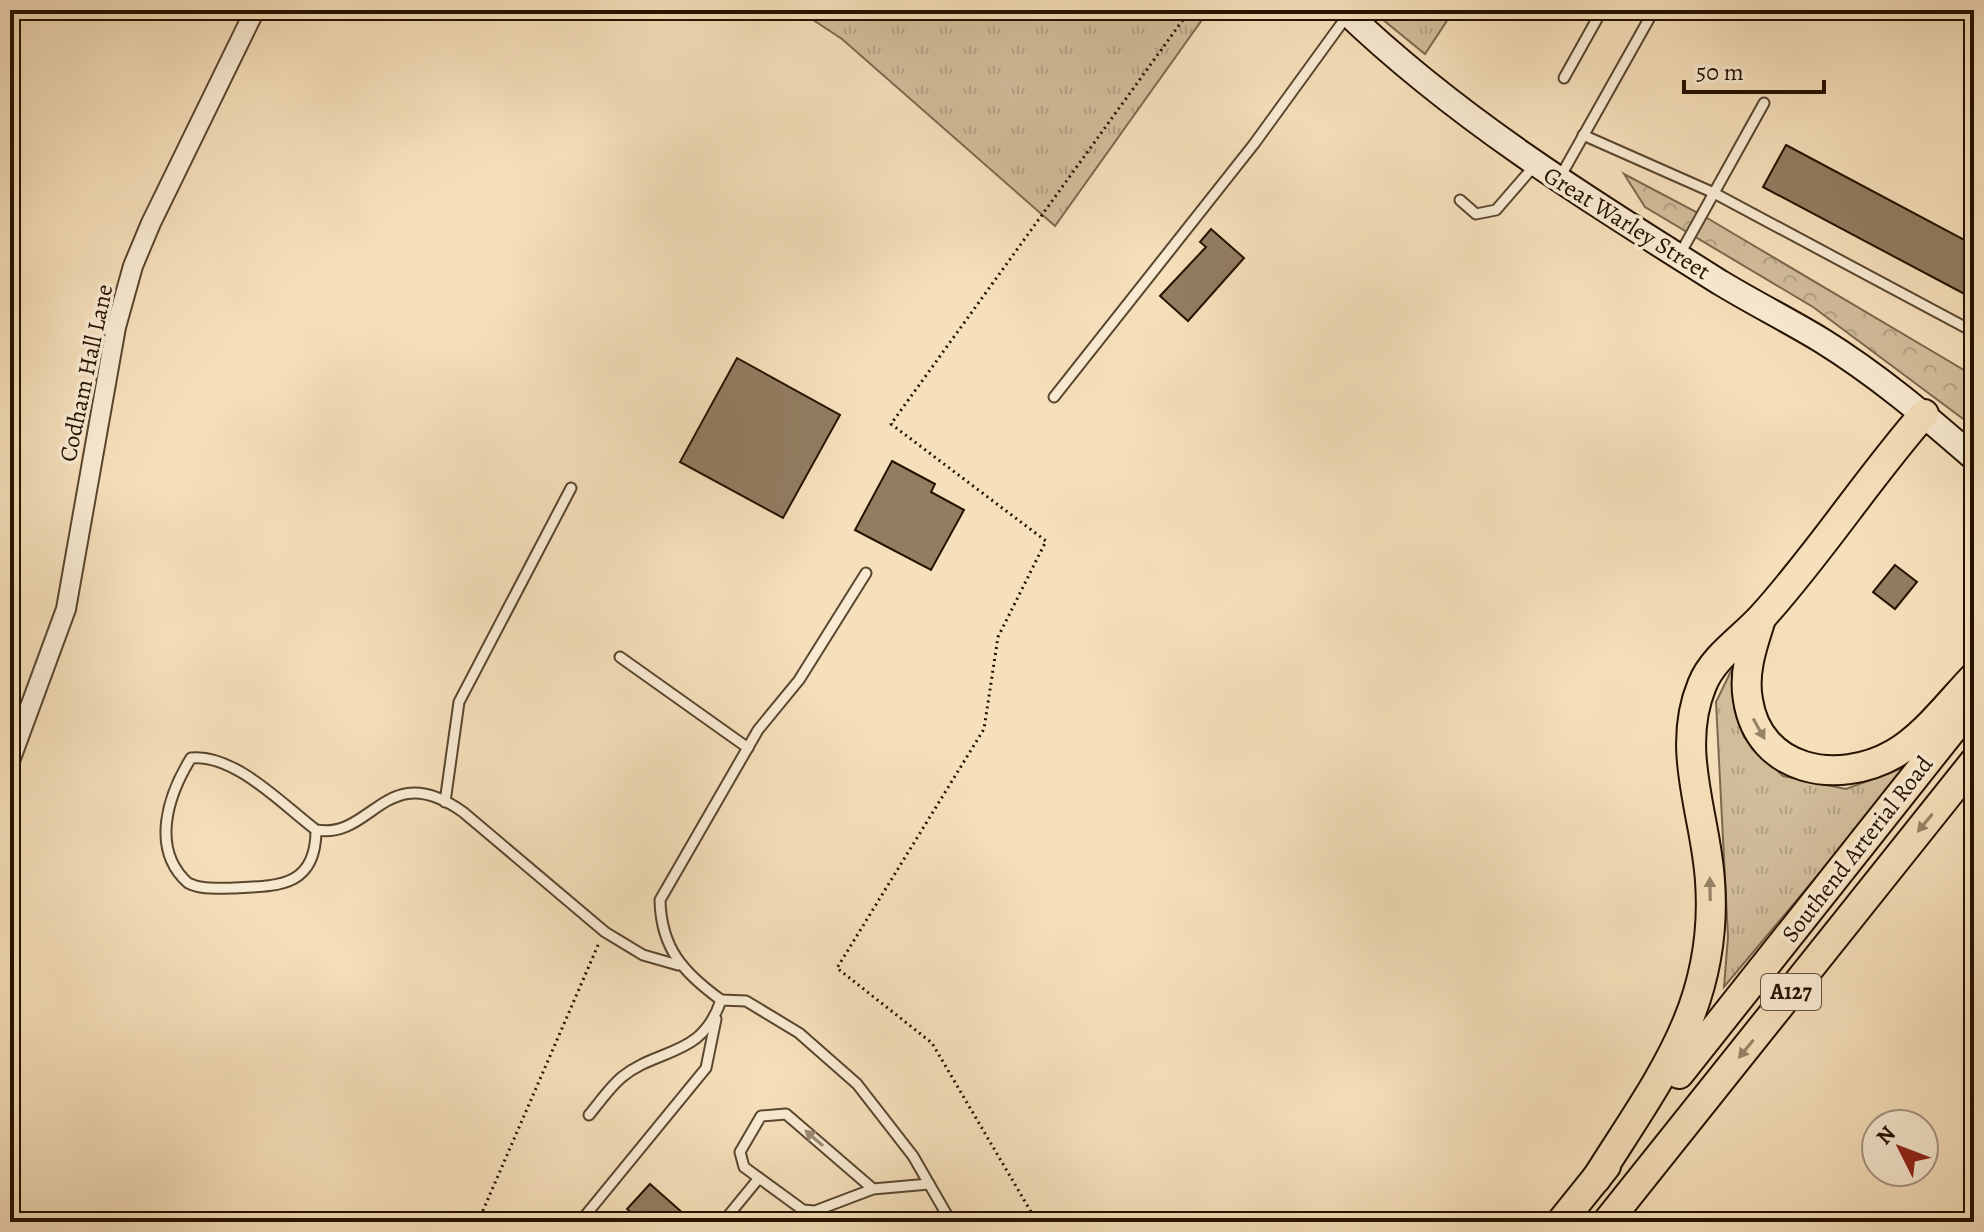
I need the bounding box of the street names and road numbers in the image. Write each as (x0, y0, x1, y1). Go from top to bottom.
street label: Great Warley Street (1538, 159, 1717, 287)
street label: Codham Hall Lane (52, 281, 120, 465)
street label: Southend Arterial Road (1774, 749, 1940, 949)
road number: A127 (1761, 974, 1821, 1010)

